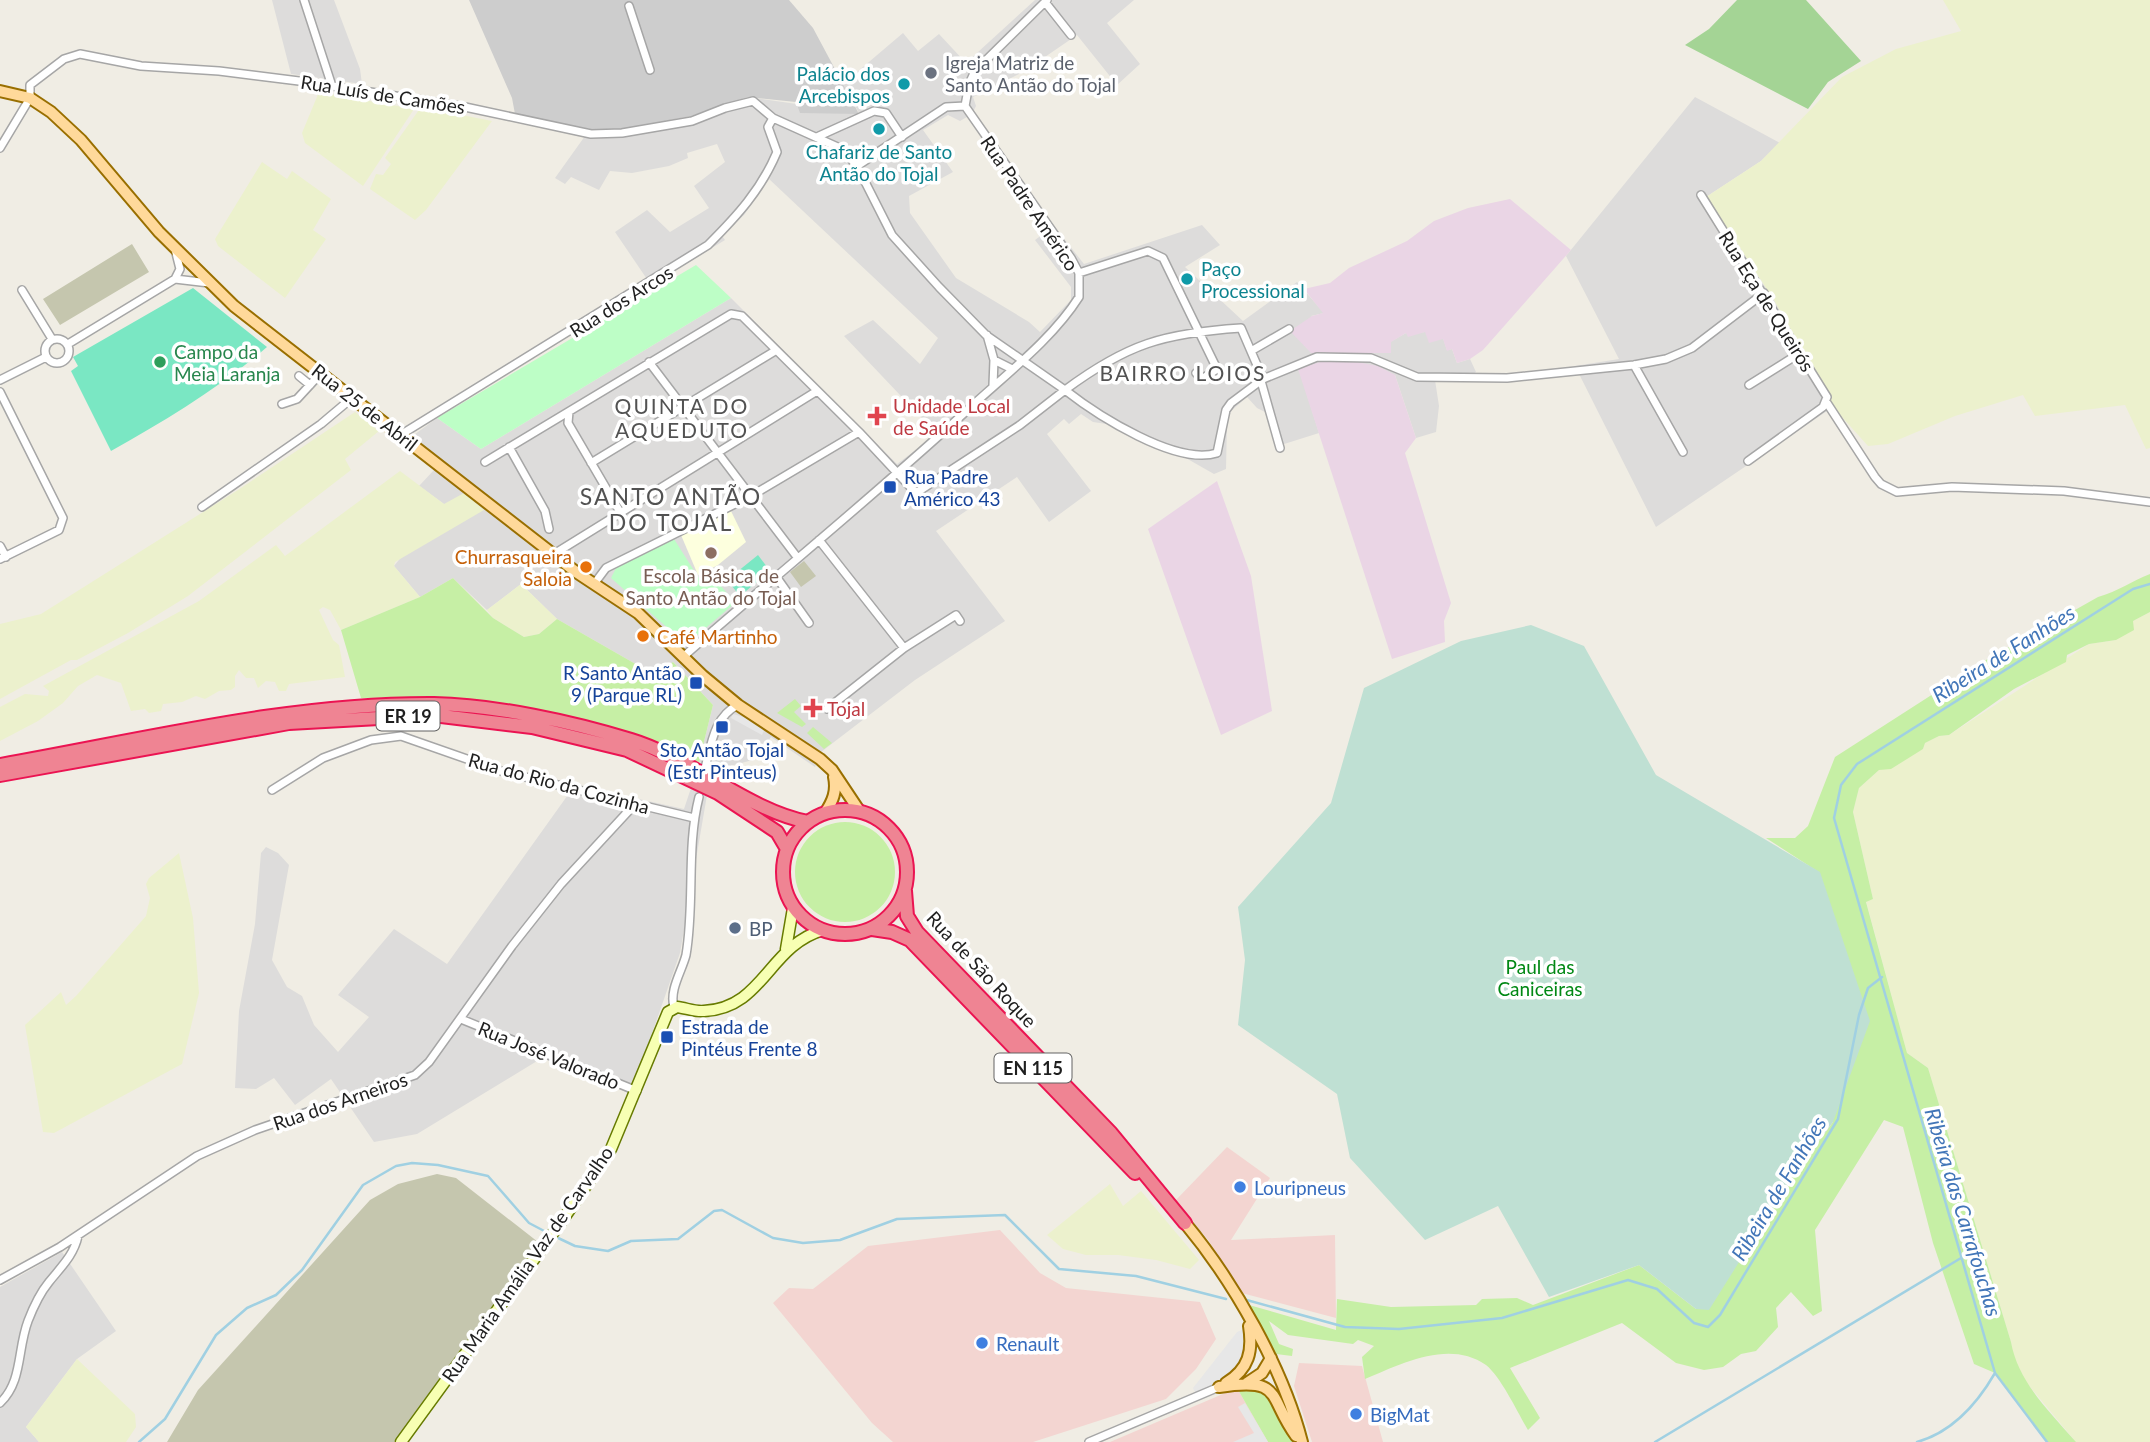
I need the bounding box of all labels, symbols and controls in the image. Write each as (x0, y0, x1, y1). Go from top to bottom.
place label: Igreja Matriz de Santo Antão do Tojal (945, 51, 1116, 96)
place label: Palácio dos Arcebispos (797, 62, 890, 107)
marker: Igreja Matriz de Santo Antão do Tojal (923, 65, 939, 81)
street label: Rua Luís de Camões (299, 70, 467, 118)
marker: Palácio dos Arcebispos (896, 76, 912, 92)
marker: Chafariz de Santo Antão do Tojal (871, 121, 887, 137)
street label: Rua Padre Américo (976, 131, 1084, 275)
place label: Chafariz de Santo Antão do Tojal (806, 140, 952, 185)
street label: Rua Eça de Queirós (1714, 226, 1820, 376)
place label: Paço Processional (1201, 257, 1305, 302)
street label: Rua dos Arcos (565, 260, 677, 342)
marker: Paço Processional (1179, 271, 1195, 287)
place label: Campo da Meia Laranja (174, 340, 280, 385)
marker: Campo da Meia Laranja (152, 354, 168, 370)
street label: Rua 25 de Abril (308, 359, 422, 455)
district label: BAIRRO LOIOS (1100, 360, 1266, 385)
district label: QUINTA DO AQUEDUTO (615, 393, 749, 442)
place label: Unidade Local de Saúde (893, 394, 1010, 439)
marker: Unidade Local de Saúde (867, 406, 887, 426)
place label: Rua Padre Américo 43 (904, 465, 1001, 510)
marker: Rua Padre Américo 43 (882, 479, 898, 495)
district label: SANTO ANTÃO DO TOJAL (580, 482, 762, 536)
place label: Churrasqueira Saloia (455, 545, 572, 590)
marker: Escola Básica de Santo Antão do Tojal (703, 545, 719, 561)
marker: Churrasqueira Saloia (578, 559, 594, 575)
place label: Escola Básica de Santo Antão do Tojal (626, 564, 796, 609)
water label: Ribeira de Fanhões (1927, 599, 2079, 707)
place label: Café Martinho (657, 625, 778, 648)
marker: Café Martinho (635, 628, 651, 644)
place label: R Santo Antão 9 (Parque RL) (563, 661, 682, 706)
marker: R Santo Antão 9 (Parque RL) (688, 675, 704, 691)
place label: Tojal (827, 697, 865, 720)
marker: Tojal (805, 700, 821, 716)
road number: ER 19 (376, 702, 440, 730)
marker: Sto Antão Tojal (Estr Pinteus) (714, 719, 730, 735)
place label: Sto Antão Tojal (Estr Pinteus) (660, 738, 784, 783)
street label: Rua do Rio da Cozinha (466, 748, 652, 818)
street label: Rua de São Roque (922, 906, 1042, 1032)
place label: BP (749, 917, 773, 940)
marker: BP (727, 920, 743, 936)
park label: Paul das Caniceiras (1497, 955, 1583, 1000)
place label: Estrada de Pintéus Frente 8 (681, 1015, 818, 1060)
street label: Rua José Valorado (475, 1016, 623, 1094)
marker: Estrada de Pintéus Frente 8 (659, 1029, 675, 1045)
road number: EN 115 (995, 1054, 1072, 1083)
street label: Rua dos Arneiros (270, 1067, 410, 1135)
water label: Ribeira das Carrafouchas (1920, 1105, 2008, 1319)
water label: Ribeira de Fanhões (1725, 1111, 1831, 1265)
street label: Rua Maria Amália Vaz de Carvalho (436, 1142, 618, 1386)
place label: Louripneus (1254, 1176, 1346, 1199)
marker: Louripneus (1232, 1179, 1248, 1195)
place label: Renault (996, 1332, 1059, 1355)
marker: Renault (974, 1335, 990, 1351)
place label: BigMat (1370, 1403, 1430, 1426)
marker: BigMat (1348, 1406, 1364, 1422)

